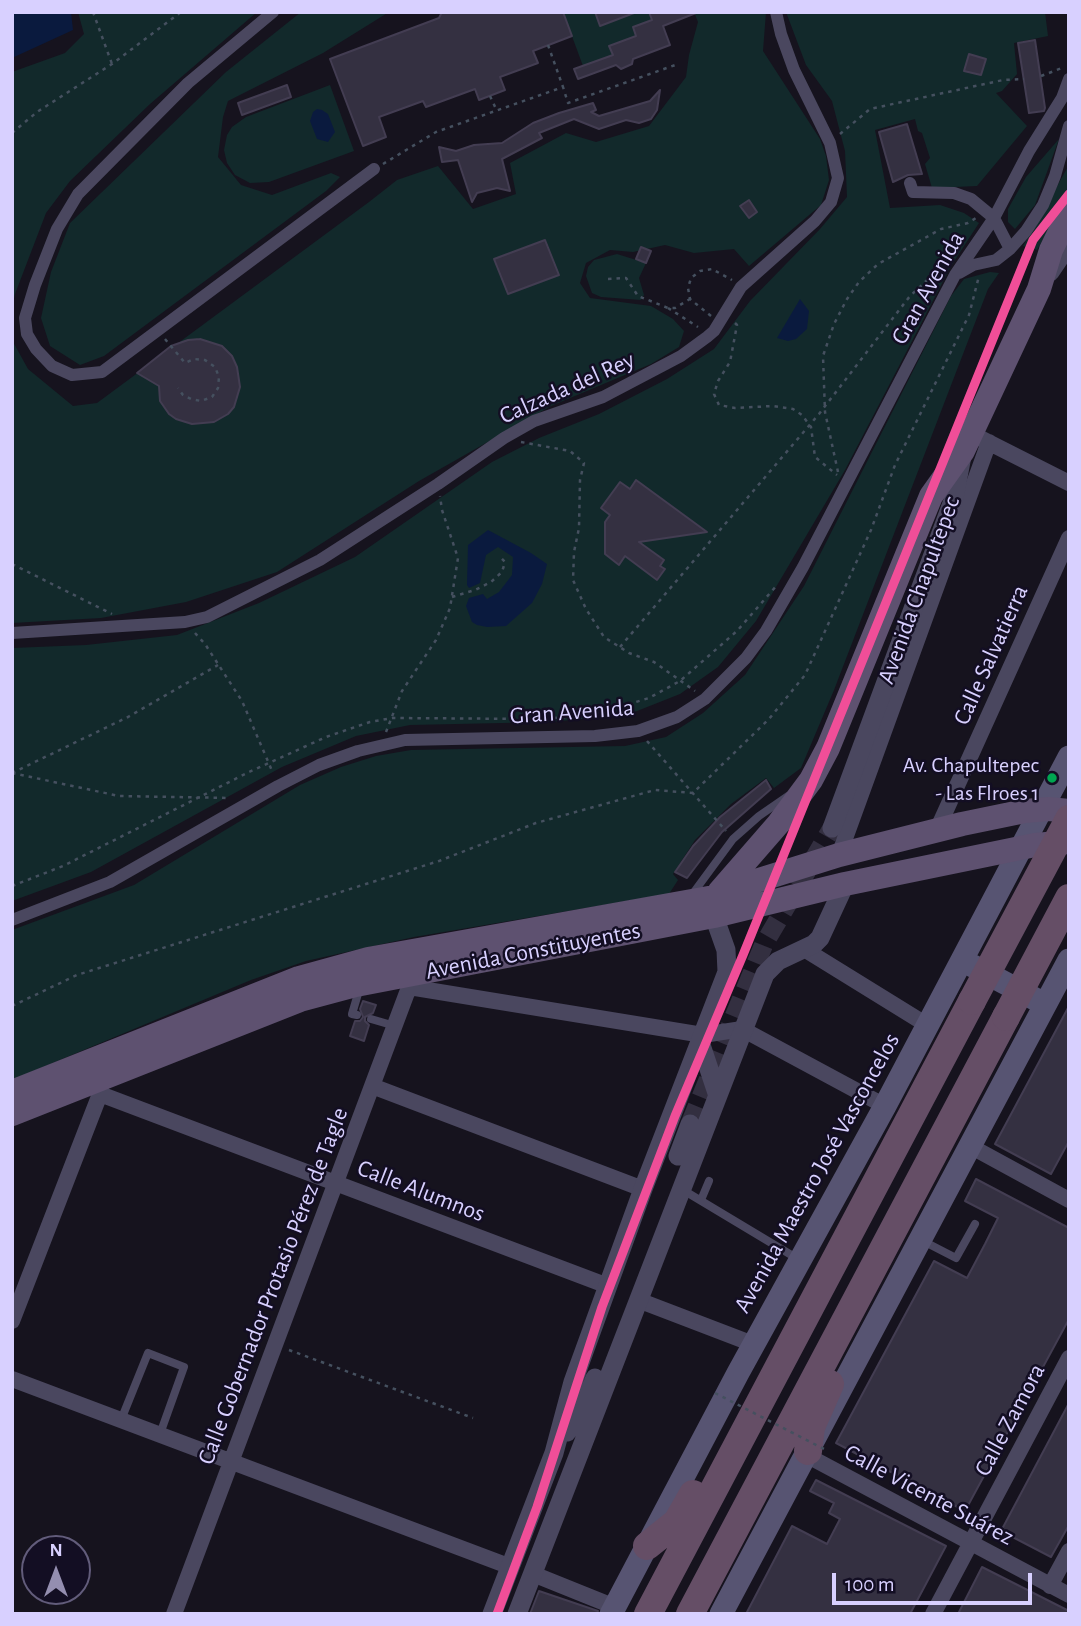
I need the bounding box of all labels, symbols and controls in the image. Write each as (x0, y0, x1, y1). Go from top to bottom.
street label: Gran Avenida (885, 227, 971, 349)
street label: Calzada del Rey (495, 345, 639, 431)
street label: Avenida Chapultepec (872, 492, 966, 688)
street label: Calle Salvatierra (947, 581, 1035, 729)
street label: Gran Avenida (509, 693, 635, 731)
place label: Av. Chapultepec - Las Flroes 1 (903, 752, 1039, 804)
marker: Av. Chapultepec - Las Flroes 1 (1045, 771, 1059, 785)
street label: Avenida Constituyentes (423, 916, 643, 986)
street label: Avenida Maestro José Vasconcelos (728, 1028, 906, 1318)
street label: Calle Gobernador Protasio Pérez de Tagle (191, 1104, 355, 1468)
street label: Calle Alumnos (353, 1153, 489, 1229)
street label: Calle Zamora (968, 1359, 1052, 1481)
street label: Calle Vicente Suárez (839, 1438, 1019, 1552)
north arrow (21, 1535, 91, 1605)
text: N (49, 1541, 63, 1560)
scale bar (836, 1560, 1036, 1604)
text: 100 m (845, 1574, 895, 1595)

